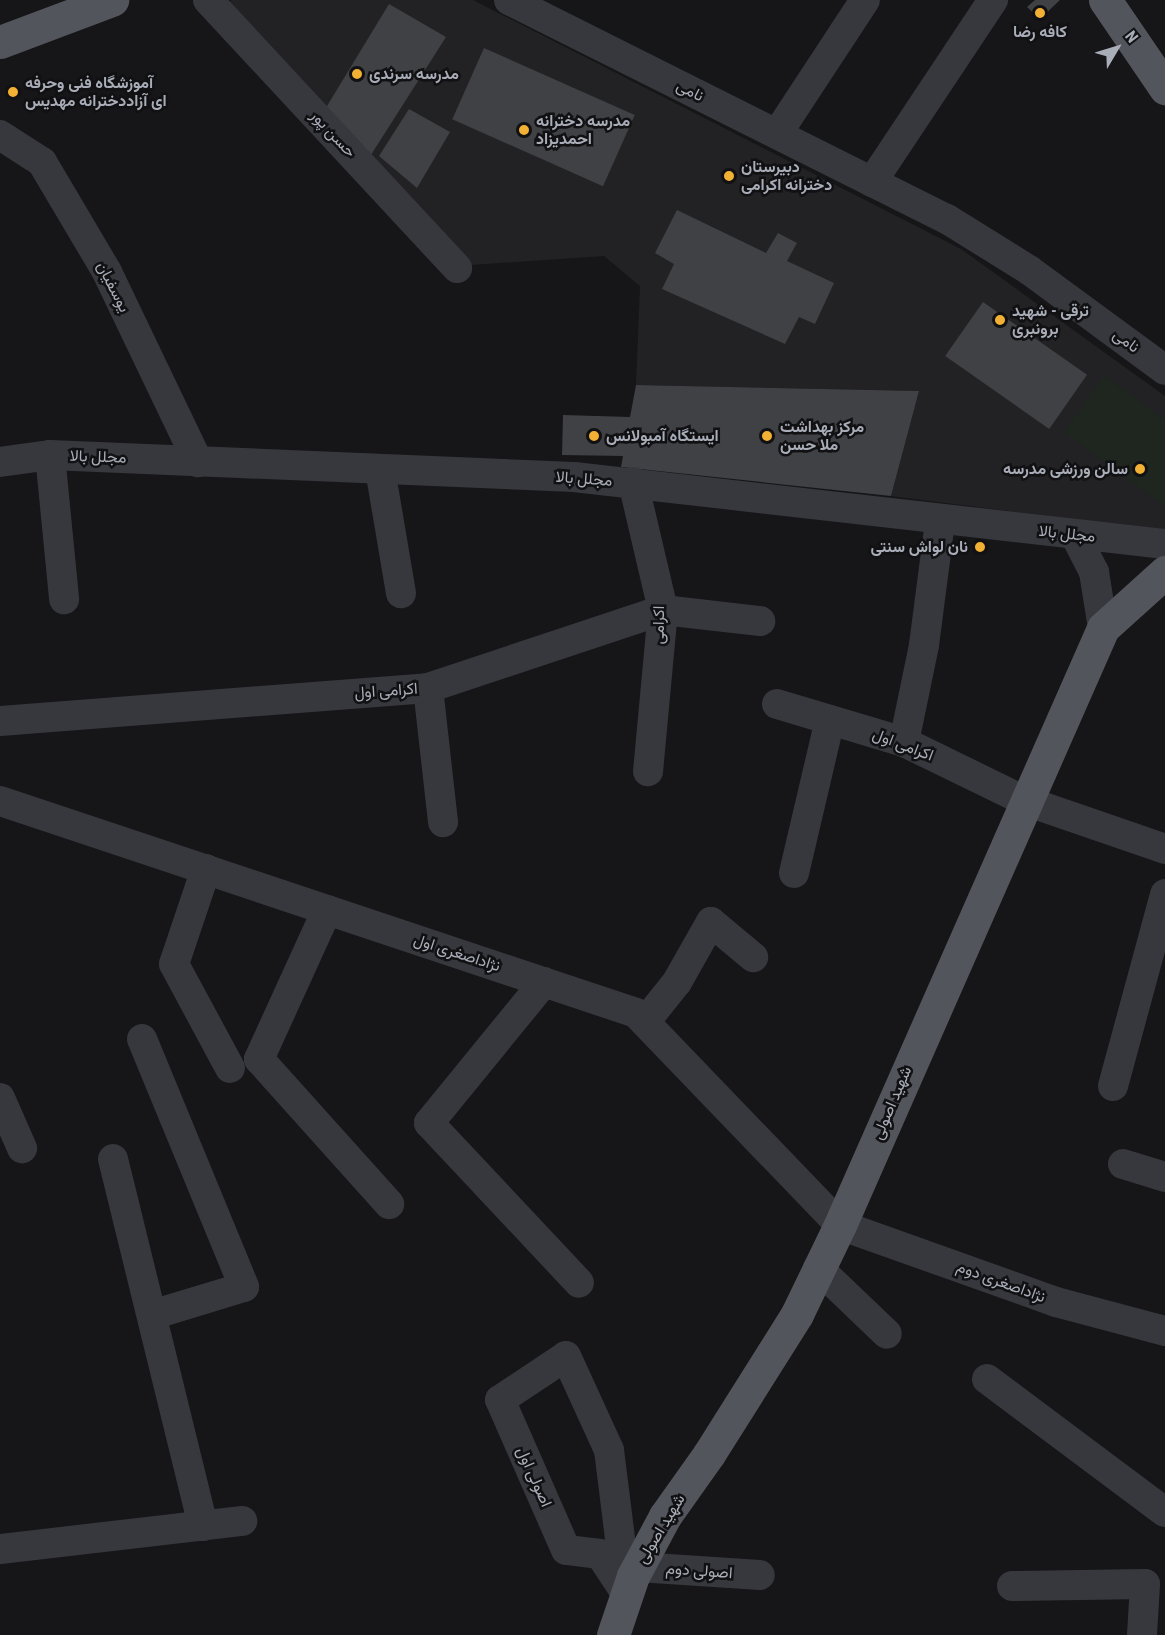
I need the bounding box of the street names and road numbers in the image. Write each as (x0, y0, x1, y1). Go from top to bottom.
street label: نامی (673, 76, 707, 106)
street label: حسن پور (306, 106, 360, 162)
street label: یوسفیان (92, 258, 134, 316)
street label: نامی (1109, 325, 1143, 357)
street label: مجلل بالا (69, 446, 127, 468)
street label: مجلل بالا (555, 467, 613, 491)
street label: مجلل بالا (1038, 521, 1096, 547)
street label: اکرامی (649, 605, 669, 645)
street label: اکرامی اول (354, 679, 418, 703)
street label: اکرامی اول (870, 725, 936, 765)
street label: نژاداصغری اول (411, 930, 503, 976)
street label: شهید اصولی (868, 1063, 916, 1143)
street label: نژاداصغری دوم (954, 1257, 1048, 1307)
street label: اصولی اول (512, 1444, 556, 1510)
street label: شهید اصولی (633, 1491, 689, 1567)
street label: اصولی دوم (665, 1559, 733, 1583)

